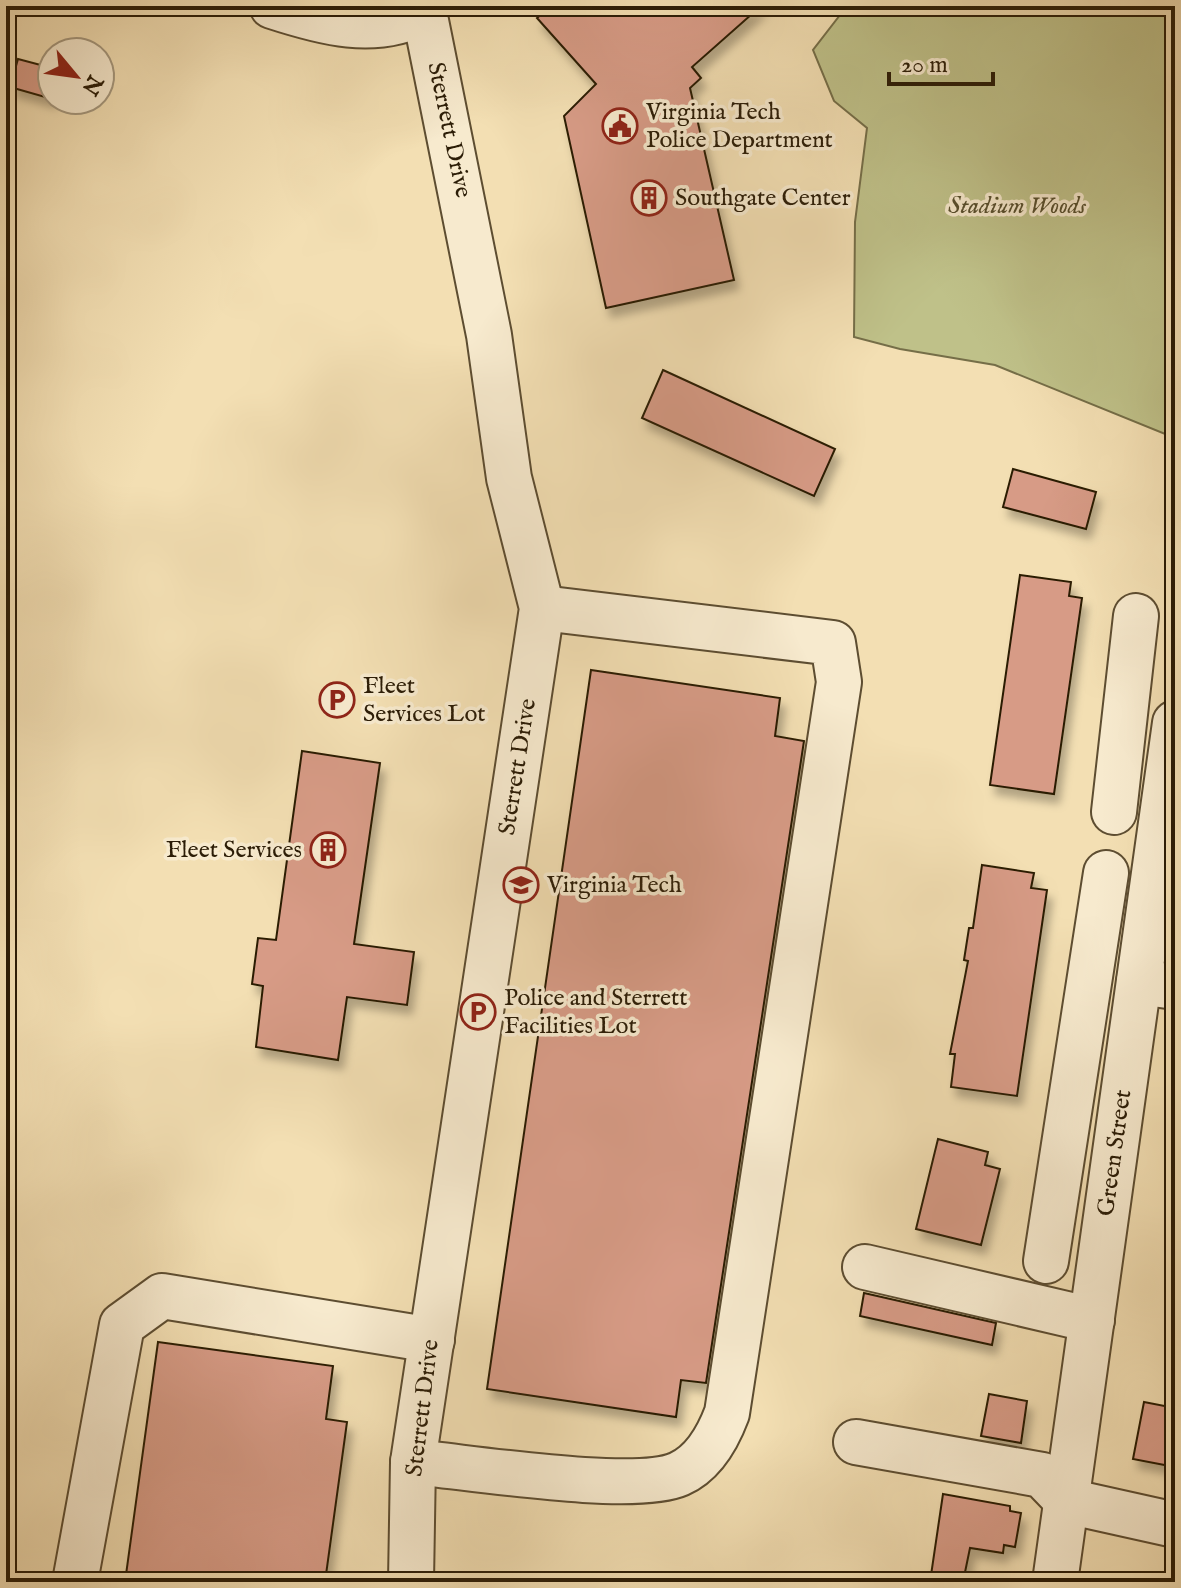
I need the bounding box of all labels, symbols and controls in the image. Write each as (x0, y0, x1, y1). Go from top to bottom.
north arrow (36, 36, 116, 116)
scale bar (889, 36, 993, 86)
text: 20 m (901, 50, 948, 81)
street label: Sterrett Drive (420, 59, 478, 201)
text: N (75, 69, 109, 100)
place label: Virginia Tech Police Department (645, 97, 833, 156)
public building icon: Virginia Tech Police Department (601, 107, 639, 145)
building icon: Southgate Center (630, 179, 668, 217)
place label: Southgate Center (675, 183, 851, 214)
park label: Stadium Woods (948, 191, 1087, 222)
place label: Fleet Services Lot (363, 671, 486, 730)
parking icon: Fleet Services Lot (318, 681, 356, 719)
street label: Sterrett Drive (492, 697, 544, 837)
building icon: Fleet Services (309, 831, 347, 869)
place label: Fleet Services (166, 835, 302, 866)
school or university icon: Virginia Tech (502, 866, 540, 904)
place label: Virginia Tech (546, 870, 682, 901)
place label: Police and Sterrett Facilities Lot (504, 983, 688, 1042)
parking icon: Police and Sterrett Facilities Lot (459, 993, 497, 1031)
street label: Green Street (1091, 1088, 1139, 1218)
street label: Sterrett Drive (399, 1338, 447, 1478)

